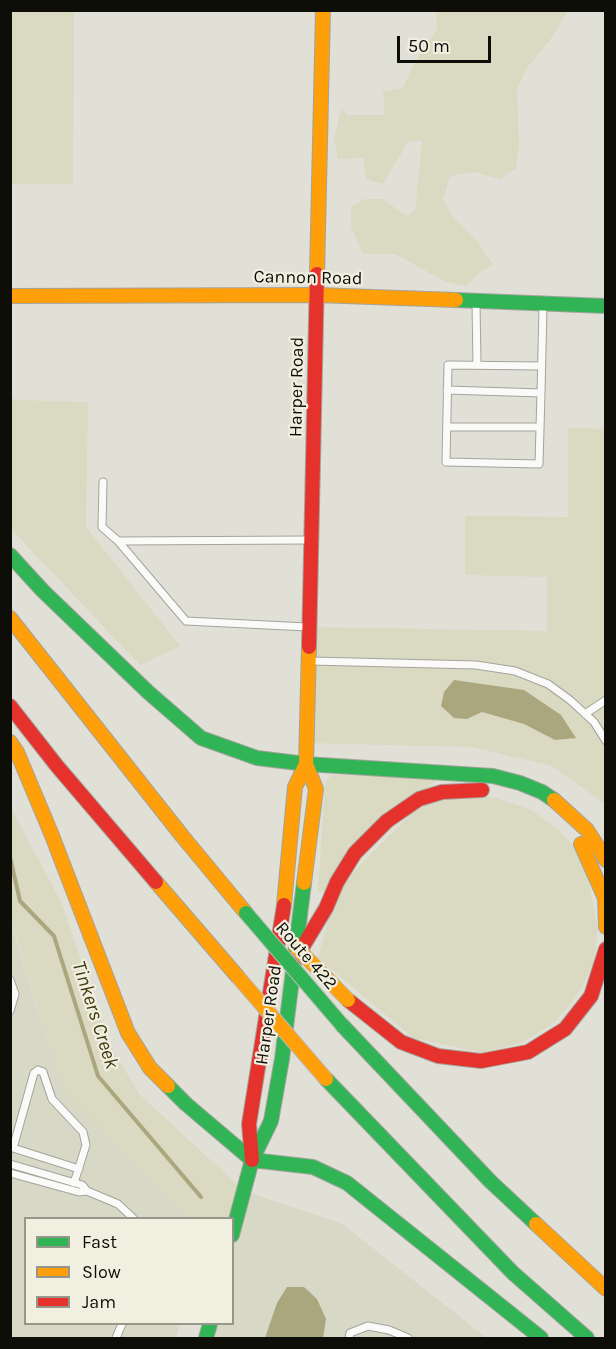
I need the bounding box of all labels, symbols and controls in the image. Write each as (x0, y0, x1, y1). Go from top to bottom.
scale bar (400, 24, 494, 62)
text: 50 m (408, 35, 450, 57)
street label: Cannon Road (253, 266, 363, 290)
street label: Harper Road (285, 337, 309, 437)
street label: Route 422 (271, 918, 341, 994)
water label: Tinkers Creek (66, 958, 124, 1072)
street label: Harper Road (251, 964, 287, 1066)
legend (24, 1217, 234, 1325)
text: Fast (82, 1231, 117, 1253)
text: Slow (82, 1261, 121, 1283)
text: Jam (82, 1291, 116, 1313)

